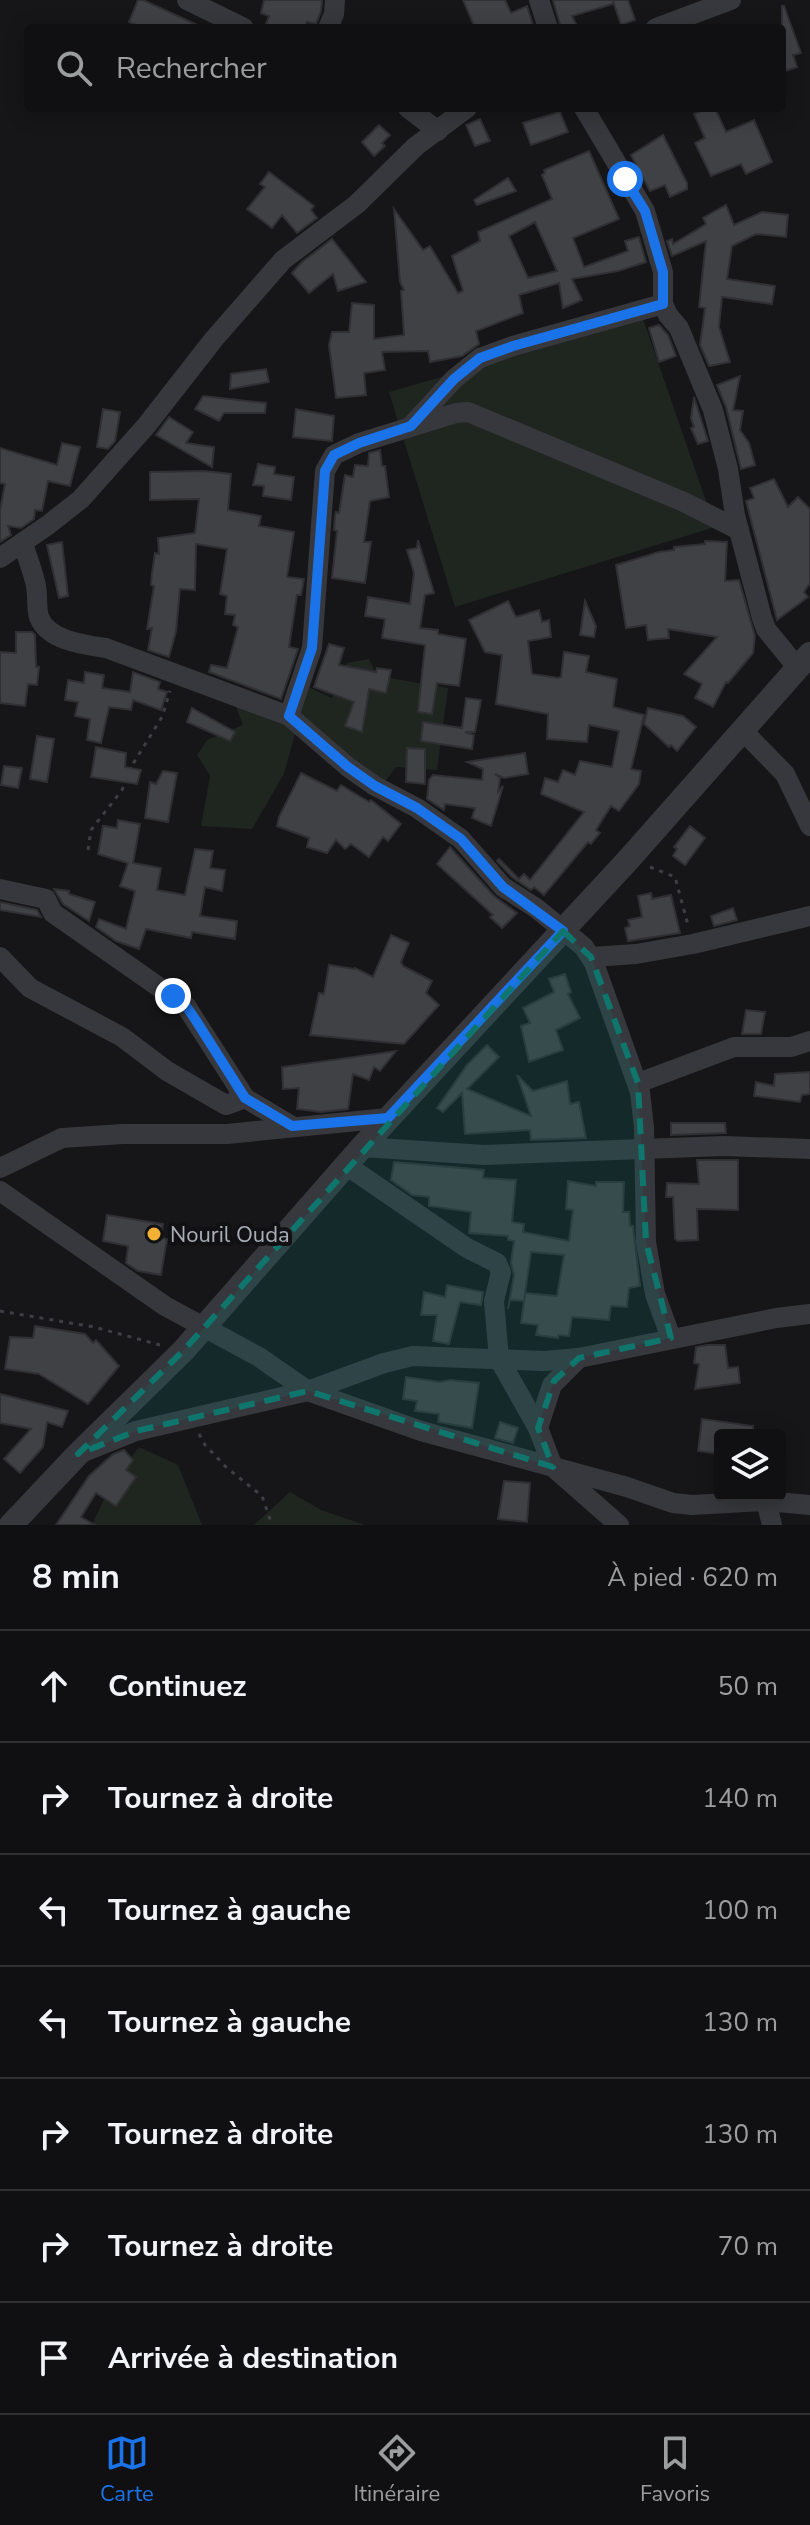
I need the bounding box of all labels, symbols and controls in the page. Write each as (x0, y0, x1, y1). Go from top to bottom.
search box (24, 24, 786, 112)
icon: search (52, 46, 96, 90)
text: Rechercher (116, 48, 267, 89)
route start (607, 161, 643, 197)
route end (155, 978, 191, 1014)
place label: Nouril Ouda (170, 1220, 290, 1250)
marker: Nouril Ouda (145, 1225, 163, 1243)
map controls (714, 1429, 786, 1501)
button: layers (714, 1429, 786, 1501)
text: 8 min (32, 1554, 120, 1600)
text: À pied · 620 m (607, 1560, 778, 1595)
icon: ahead (32, 1664, 76, 1708)
text: Continuez (108, 1666, 247, 1707)
text: 50 m (718, 1669, 778, 1704)
icon: right (32, 1776, 76, 1820)
text: Tournez à droite (108, 1778, 333, 1819)
text: 140 m (702, 1781, 778, 1816)
icon: left (32, 1888, 76, 1932)
text: Tournez à gauche (108, 1890, 351, 1931)
text: 100 m (702, 1893, 778, 1928)
icon: left (32, 2000, 76, 2044)
text: Tournez à gauche (108, 2002, 351, 2043)
text: 130 m (702, 2005, 778, 2040)
icon: right (32, 2112, 76, 2156)
text: Tournez à droite (108, 2114, 333, 2155)
text: 130 m (702, 2117, 778, 2152)
icon: right (32, 2224, 76, 2268)
text: Tournez à droite (108, 2226, 333, 2267)
text: 70 m (718, 2229, 778, 2264)
icon: arrive (32, 2336, 76, 2380)
text: Arrivée à destination (108, 2338, 398, 2379)
tab: Carte (100, 2431, 154, 2509)
tab: Itinéraire (354, 2431, 440, 2509)
tab: Favoris (640, 2431, 710, 2509)

